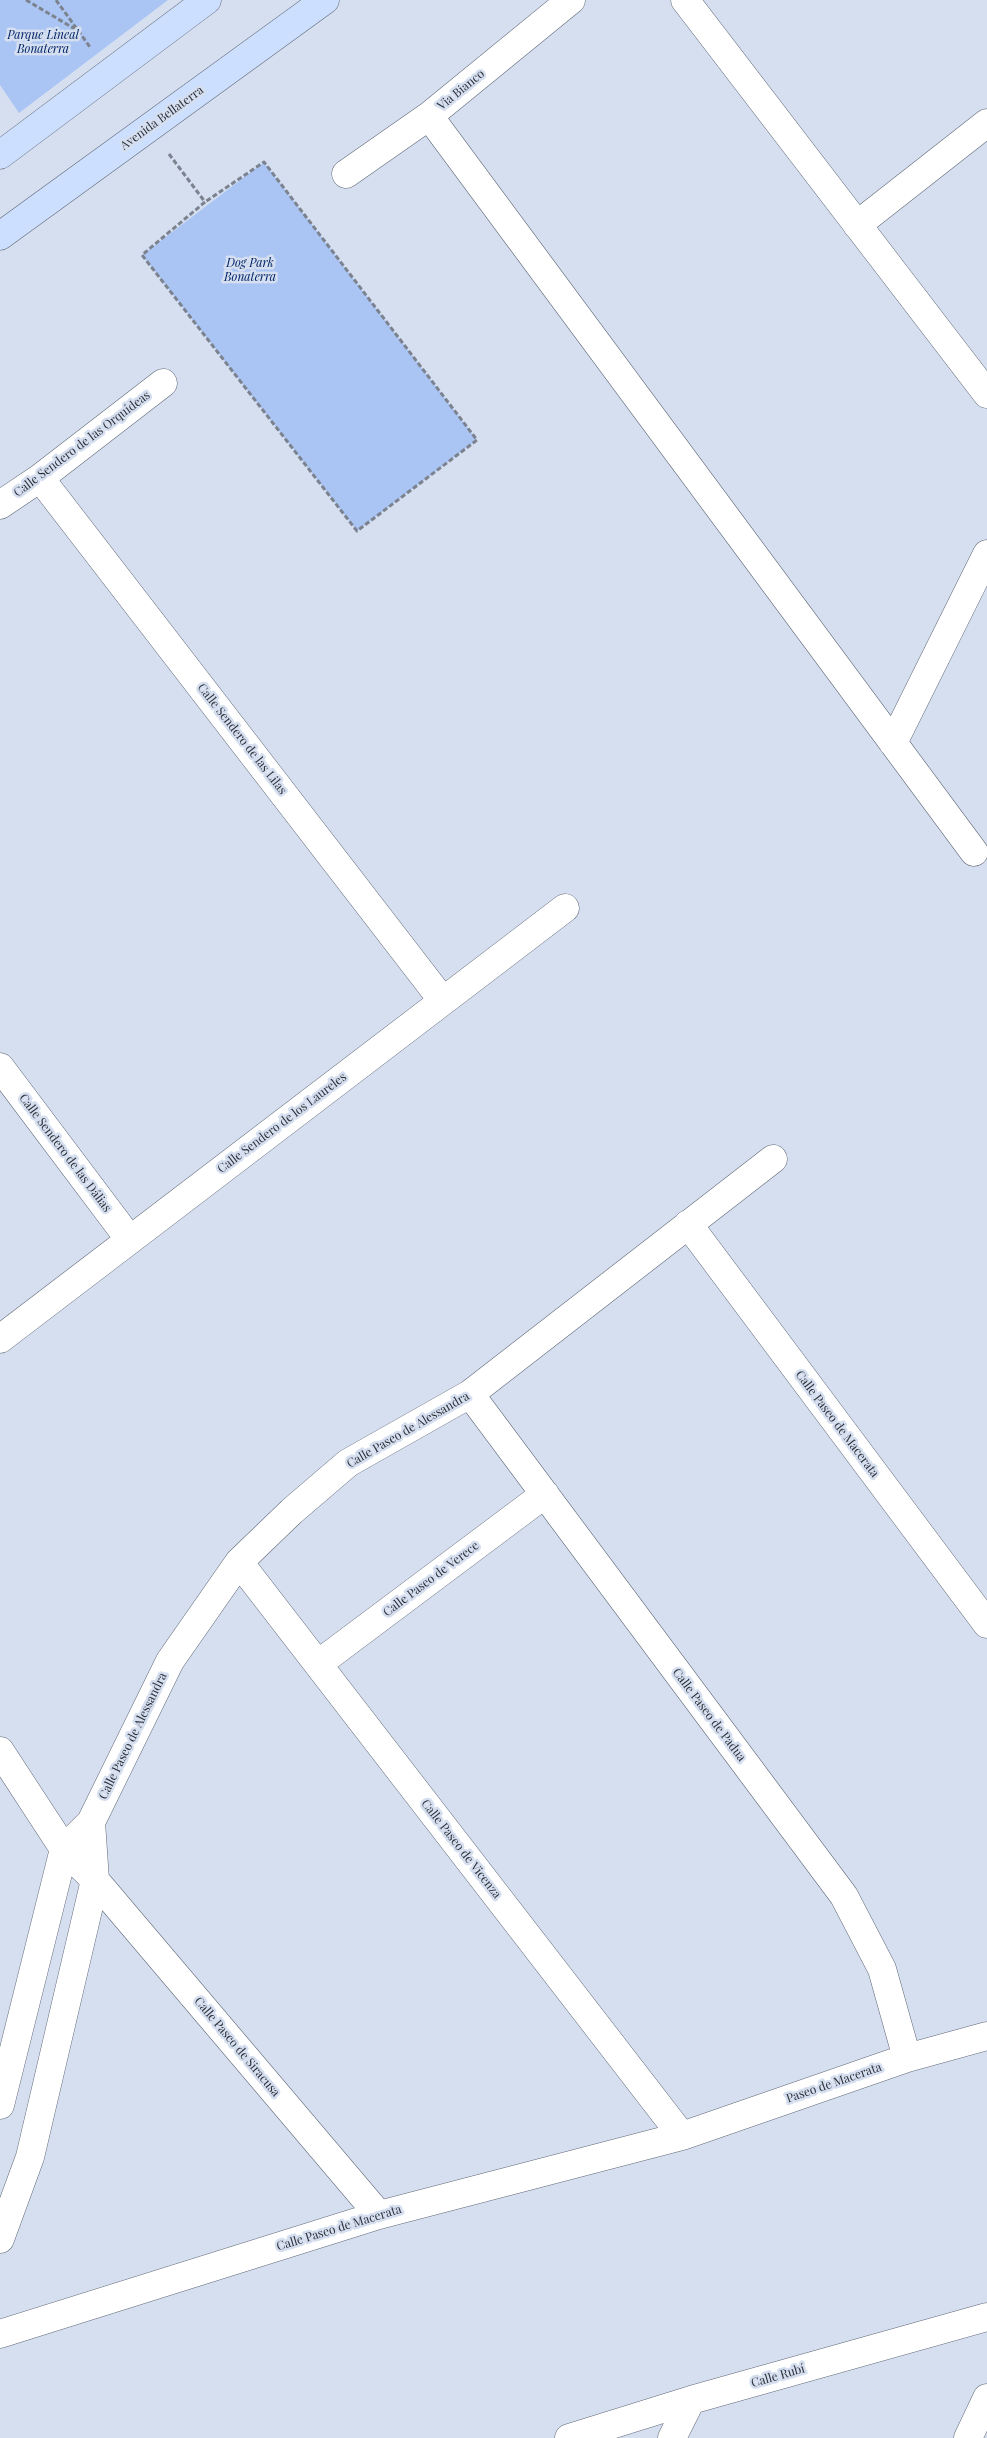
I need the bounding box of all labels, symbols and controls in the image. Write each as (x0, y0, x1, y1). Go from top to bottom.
park label: Parque Lineal Bonaterra (7, 28, 79, 56)
street label: Via Bianco (435, 67, 487, 113)
street label: Avenida Bellaterra (118, 83, 206, 153)
park label: Dog Park Bonaterra (224, 256, 276, 284)
street label: Calle Sendero de las Orquídeas (11, 388, 153, 500)
street label: Calle Sendero de las Lilas (194, 681, 290, 797)
street label: Calle Sendero de los Laureles (215, 1070, 349, 1176)
street label: Calle Sendero de las Dálias (16, 1091, 114, 1215)
street label: Calle Paseo de Macerata (792, 1368, 882, 1480)
street label: Calle Paseo de Alessandra (344, 1389, 472, 1471)
street label: Calle Paseo de Verece (380, 1538, 482, 1620)
street label: Calle Paseo de Padua (669, 1666, 749, 1764)
street label: Calle Paseo de Alessandra (96, 1670, 170, 1802)
street label: Calle Paseo de Vicenza (418, 1797, 504, 1901)
street label: Calle Paseo de Siracusa (191, 1994, 283, 2100)
street label: Paseo de Macerata (784, 2060, 884, 2106)
street label: Calle Paseo de Macerata (275, 2202, 403, 2254)
street label: Calle Rubí (750, 2361, 806, 2391)

